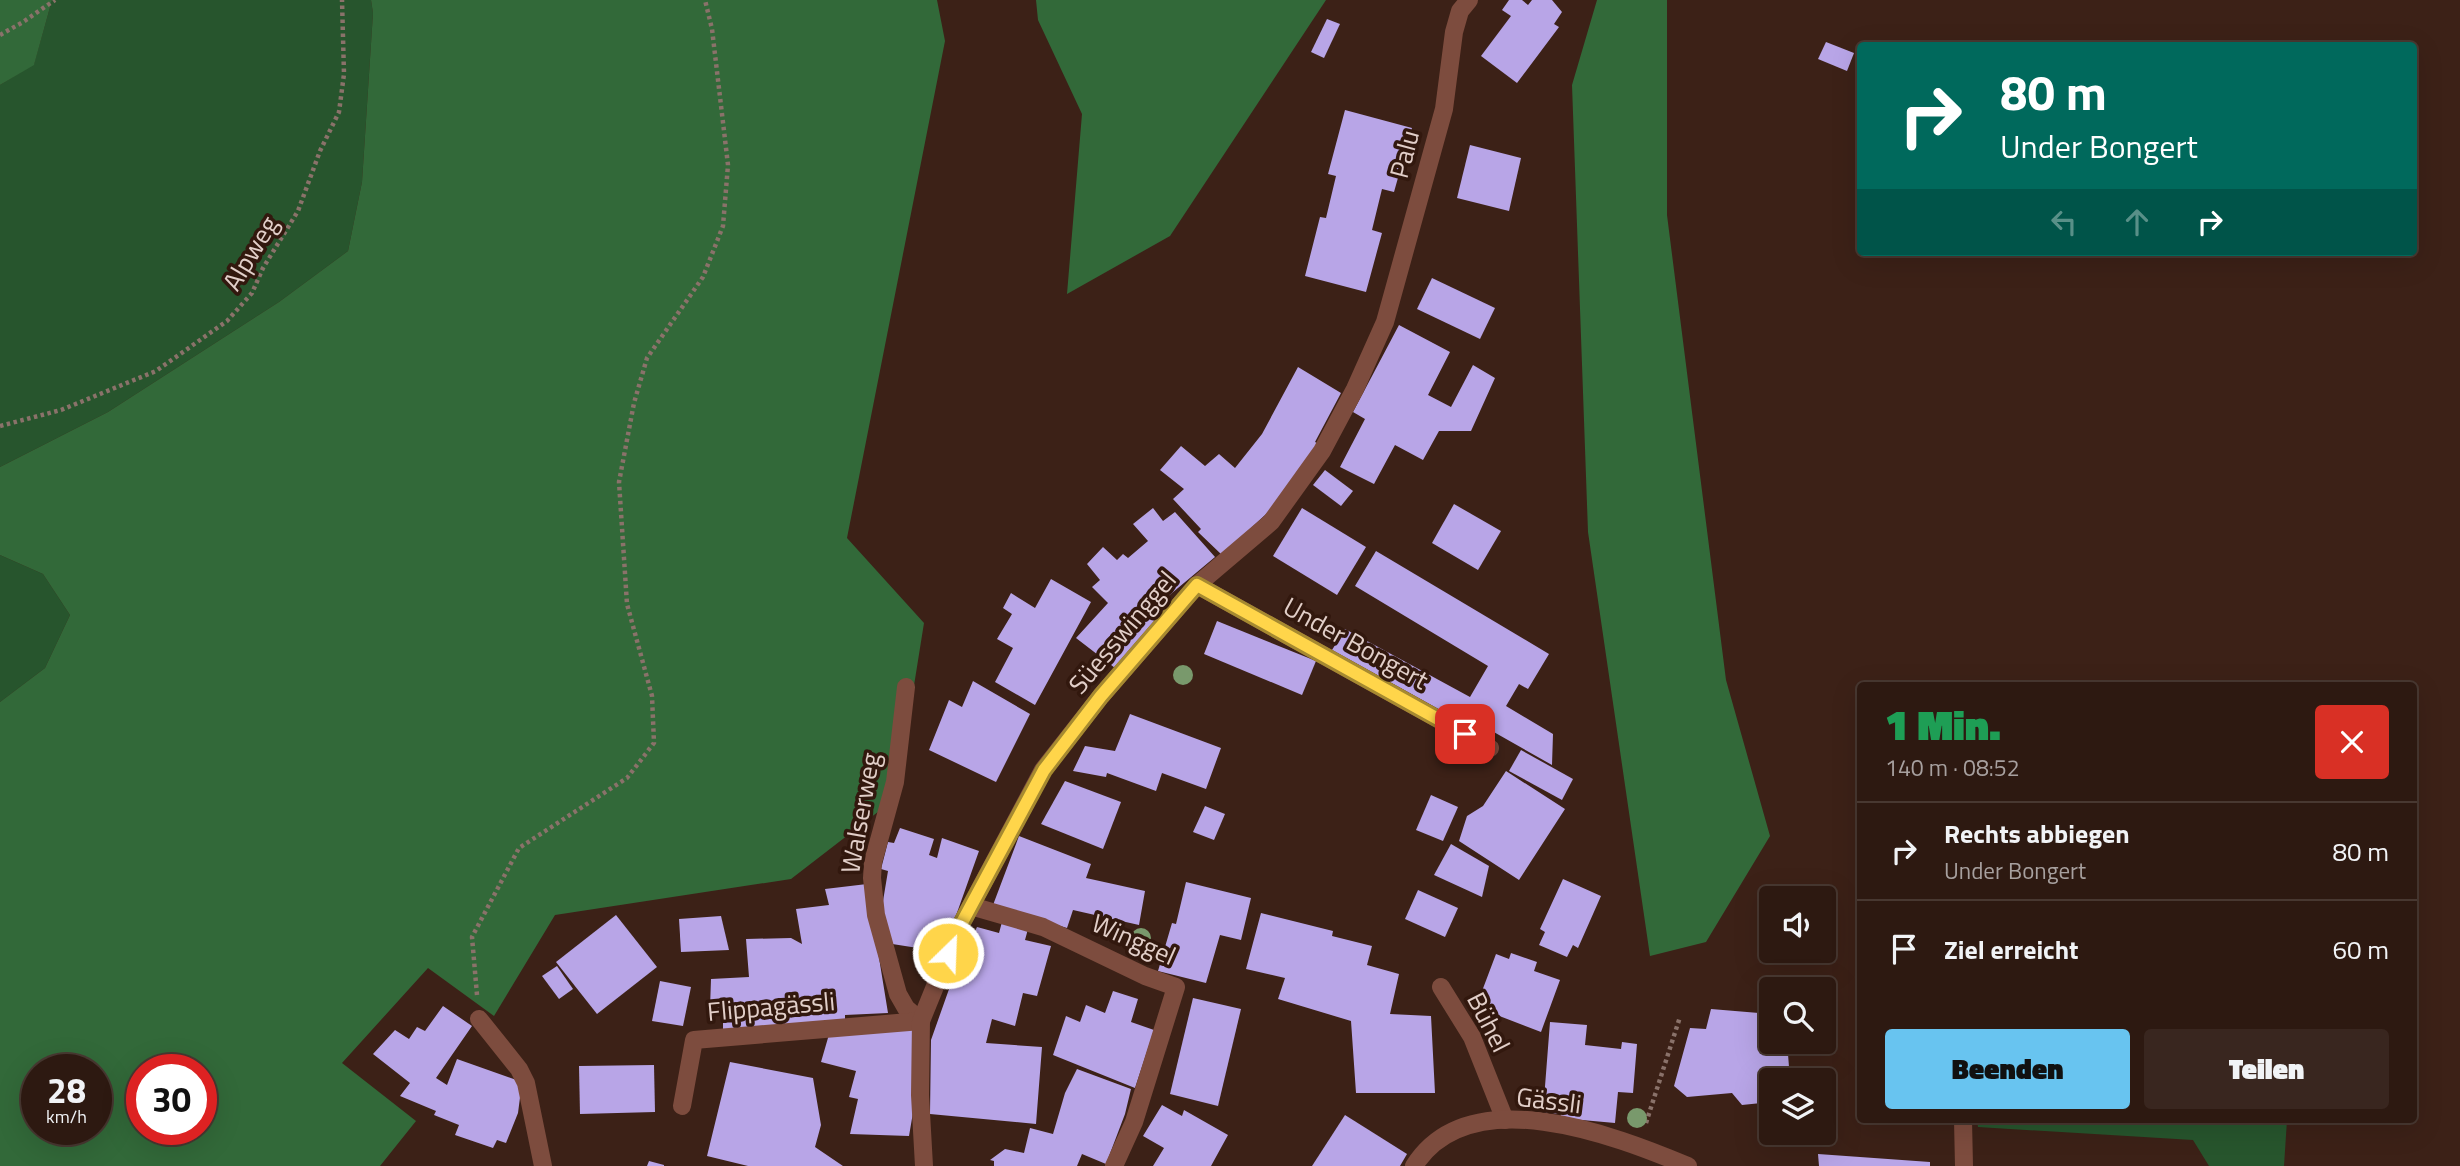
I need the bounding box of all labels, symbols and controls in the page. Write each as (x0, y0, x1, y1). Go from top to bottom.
text: 80 m (2000, 54, 2107, 129)
icon: right (1885, 70, 1976, 161)
text: Under Bongert (2000, 122, 2198, 170)
street label: Palu (1379, 126, 1429, 182)
icon: left (2045, 203, 2083, 241)
icon: ahead (2118, 203, 2156, 241)
icon: right (2191, 203, 2229, 241)
street label: Alpweg (212, 208, 288, 298)
street label: Süesswinggel (1059, 562, 1185, 702)
street label: Under Bongert (1276, 587, 1436, 699)
text: 1 Min. (1885, 692, 2001, 756)
pin (1435, 704, 1495, 764)
button: close (2315, 705, 2389, 779)
icon: arrive (1446, 715, 1484, 753)
street label: Walserweg (830, 750, 890, 876)
text: 140 m · 08:52 (1885, 750, 2020, 785)
text: Rechts abbiegen (1944, 814, 2130, 853)
icon: right (1885, 832, 1923, 870)
text: 80 m (2332, 832, 2389, 871)
text: Under Bongert (1944, 853, 2086, 888)
map controls (1759, 886, 1836, 1145)
button: sound (1759, 886, 1836, 963)
street label: Winggel (1086, 903, 1182, 975)
position arrow (911, 916, 985, 990)
icon: arrive (1885, 930, 1923, 968)
text: Ziel erreicht (1944, 930, 2079, 969)
text: 60 m (2332, 930, 2389, 969)
button: search (1759, 977, 1836, 1054)
street label: Flippagässli (706, 981, 836, 1031)
street label: Bühel (1457, 985, 1521, 1059)
button: Beenden (1885, 1029, 2130, 1109)
button: Teilen (2144, 1029, 2389, 1109)
speed limit sign: 30 (126, 1054, 217, 1145)
text: 28 (47, 1063, 86, 1117)
button: layers (1759, 1068, 1836, 1145)
street label: Gässli (1514, 1077, 1584, 1123)
text: km/h (46, 1103, 87, 1130)

